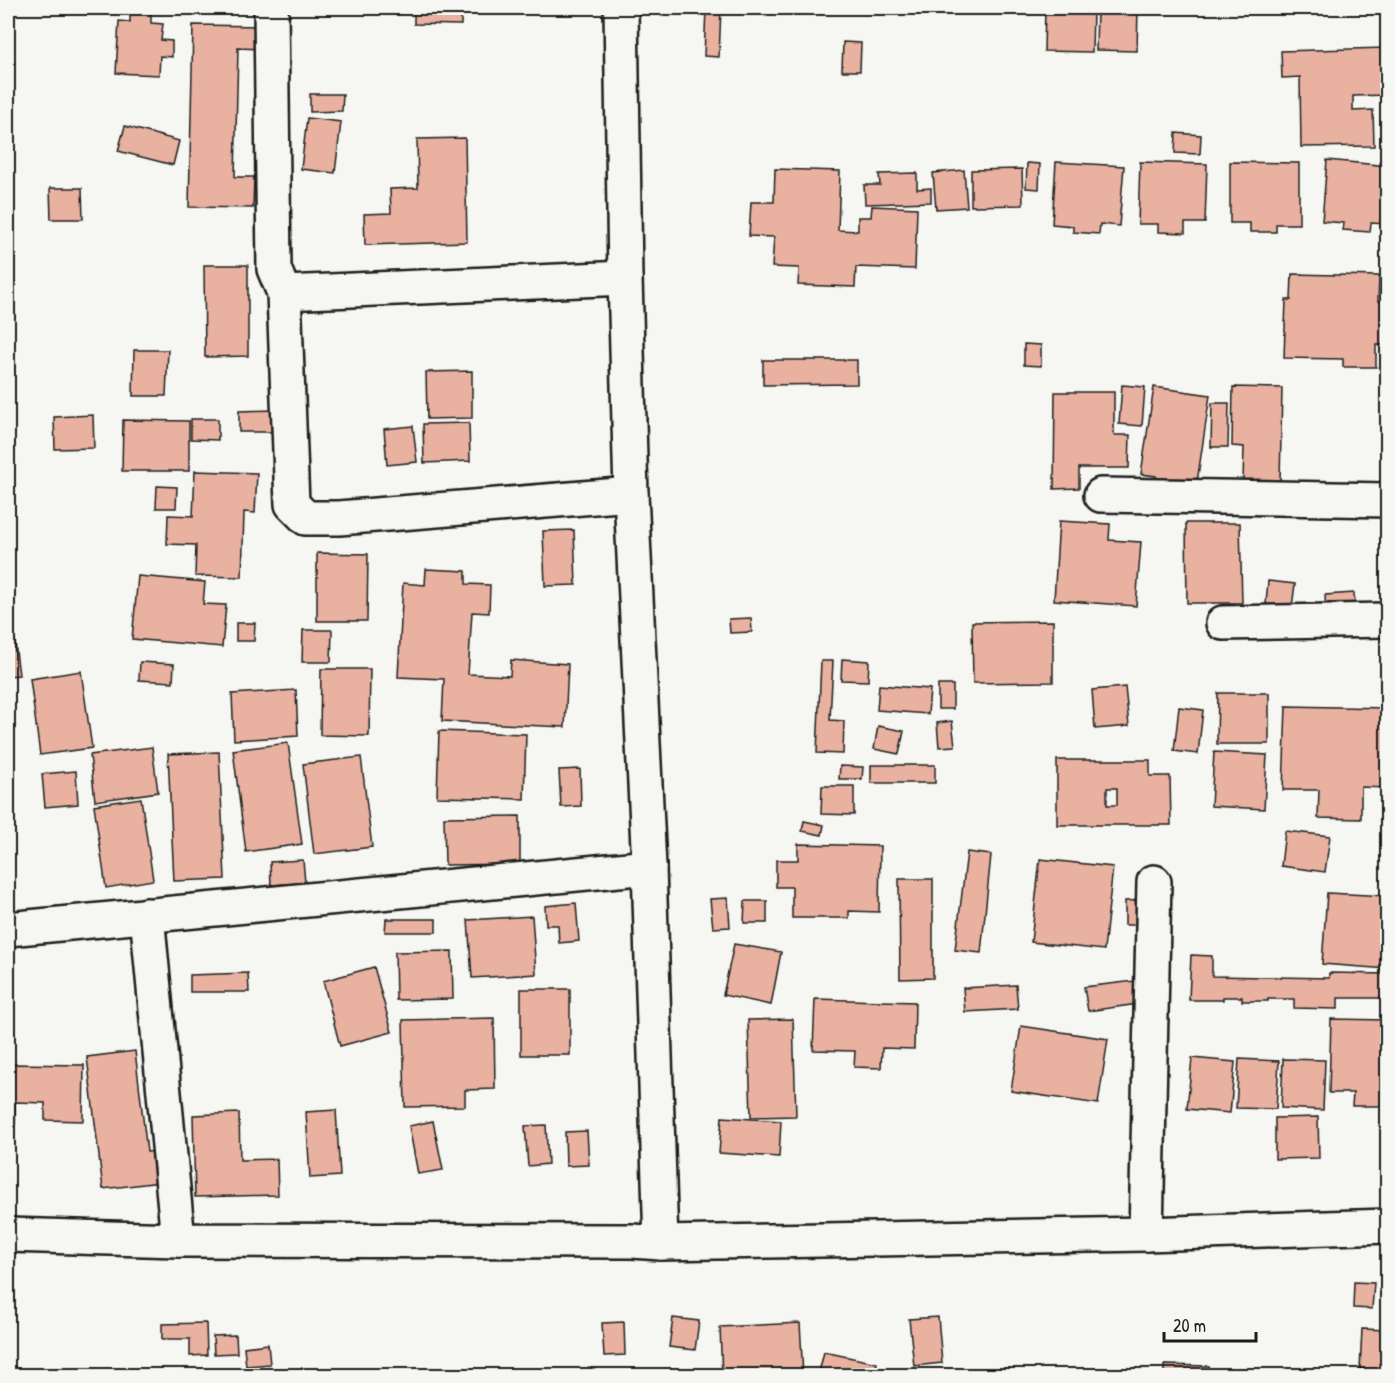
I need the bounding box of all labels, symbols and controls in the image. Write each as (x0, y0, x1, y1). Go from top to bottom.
scale bar (1164, 1305, 1256, 1343)
text: 20 m (1173, 1313, 1206, 1338)

